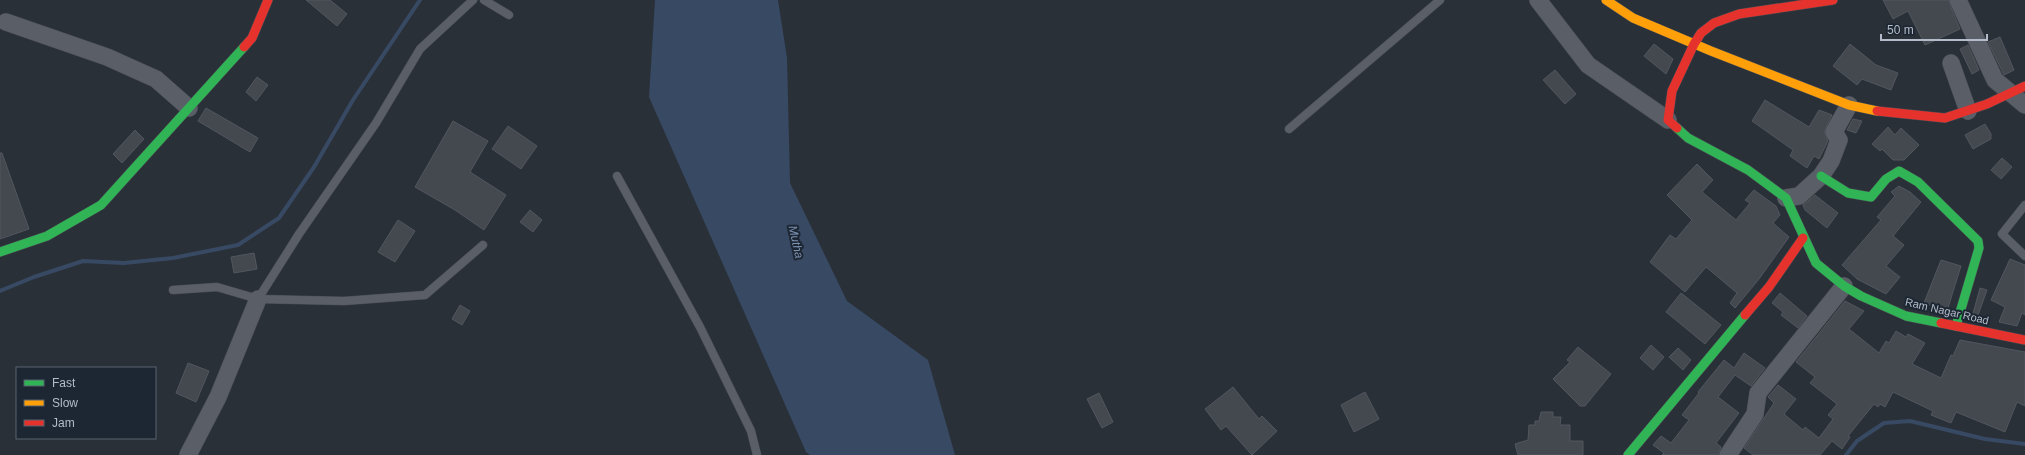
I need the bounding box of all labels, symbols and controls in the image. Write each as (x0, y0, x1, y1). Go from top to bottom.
scale bar (1881, 16, 1987, 42)
text: 50 m (1887, 23, 1914, 37)
water label: Mutha (786, 224, 806, 260)
street label: Ram Nagar Road (1904, 296, 1990, 326)
legend (16, 367, 156, 439)
text: Fast (52, 376, 76, 390)
text: Slow (52, 396, 78, 410)
text: Jam (52, 416, 75, 430)

